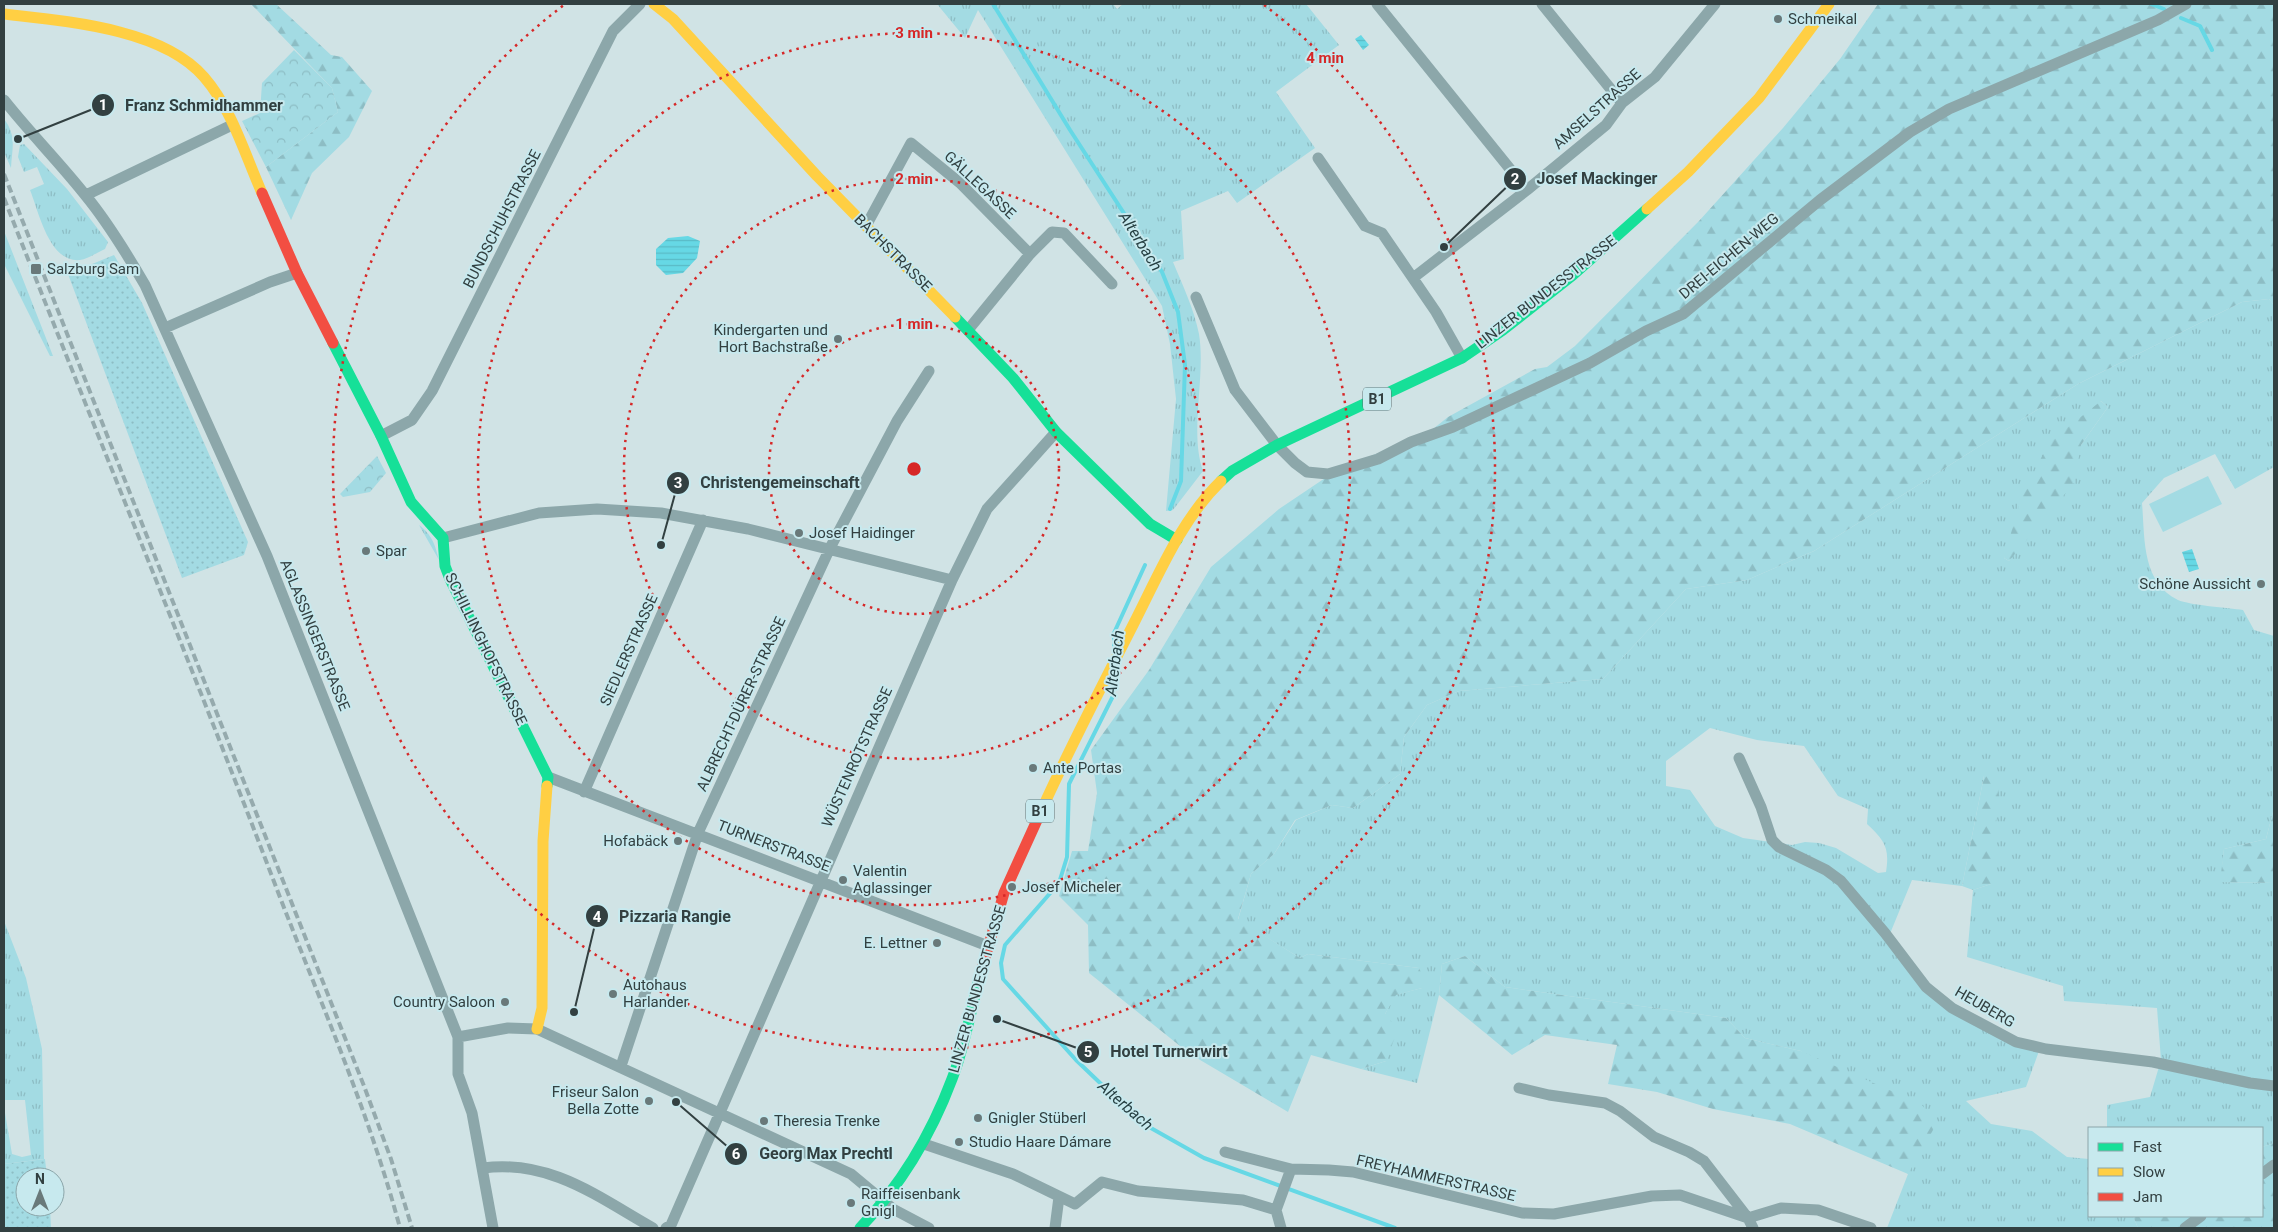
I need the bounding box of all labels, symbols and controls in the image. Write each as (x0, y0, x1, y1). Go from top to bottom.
place label: Schmeikal (1788, 10, 1857, 28)
marker: Schmeikal (1772, 13, 1784, 25)
text: 3 min (895, 24, 933, 42)
text: 4 min (1306, 49, 1344, 67)
street label: AMSELSTRASSE (1550, 65, 1645, 153)
callout: Franz Schmidhammer (90, 90, 293, 121)
text: 1 (99, 96, 107, 114)
text: Franz Schmidhammer (125, 96, 283, 115)
street label: BUNDSCHUHSTRASSE (459, 146, 545, 291)
street label: GÄLLEGASSE (941, 147, 1020, 223)
callout: Josef Mackinger (1502, 163, 1668, 194)
text: Josef Mackinger (1537, 169, 1658, 188)
text: 2 min (895, 170, 933, 188)
text: 2 (1511, 170, 1520, 188)
water label: Alterbach (1114, 207, 1166, 274)
street label: DREI-EICHEN-WEG (1676, 209, 1782, 303)
street label: BACHSTRASSE (850, 210, 936, 296)
street label: LINZER BUNDESSTRASSE (1472, 231, 1620, 353)
place label: Salzburg Sam (47, 260, 139, 278)
marker: Salzburg Sam (29, 262, 43, 276)
text: 1 min (895, 315, 933, 333)
place label: Kindergarten und Hort Bachstraße (713, 321, 828, 356)
marker: Kindergarten und Hort Bachstraße (832, 333, 844, 345)
road number: B1 (1363, 388, 1391, 410)
centre of rings (905, 460, 923, 478)
callout: Christengemeinschaft (665, 467, 870, 498)
text: Christengemeinschaft (700, 473, 860, 492)
text: 3 (674, 474, 682, 492)
place label: Josef Haidinger (809, 524, 915, 542)
marker: Josef Haidinger (793, 527, 805, 539)
place label: Spar (376, 542, 407, 560)
marker: Spar (360, 545, 372, 557)
street label: AGLASSINGERSTRASSE (276, 557, 354, 714)
street label: SCHILLINGHOFSTRASSE (441, 570, 531, 728)
place label: Schöne Aussicht (2139, 575, 2251, 593)
marker: Schöne Aussicht (2255, 578, 2267, 590)
street label: SIEDLERSTRASSE (596, 591, 662, 709)
street label: ALBRECHT-DÜRER-STRASSE (693, 613, 790, 794)
water label: Alterbach (1101, 629, 1128, 698)
street label: WÜSTENROTSTRASSE (818, 684, 896, 830)
place label: Ante Portas (1043, 759, 1122, 777)
marker: Ante Portas (1027, 762, 1039, 774)
road number: B1 (1026, 799, 1054, 822)
street label: TURNERSTRASSE (715, 816, 833, 876)
place label: Hofabäck (603, 832, 668, 850)
marker: Hofabäck (672, 835, 684, 847)
place label: Valentin Aglassinger (853, 862, 932, 897)
marker: Valentin Aglassinger (837, 874, 849, 886)
place label: Josef Micheler (1022, 878, 1121, 896)
marker: Josef Micheler (1006, 881, 1018, 893)
callout: Pizzaria Rangie (585, 901, 741, 932)
street label: LINZER BUNDESSTRASSE (944, 903, 1010, 1075)
text: Pizzaria Rangie (619, 907, 731, 926)
text: 4 (593, 908, 602, 926)
place label: E. Lettner (864, 934, 927, 952)
marker: E. Lettner (931, 937, 943, 949)
place label: Autohaus Harlander (623, 976, 689, 1011)
street label: HEUBERG (1952, 983, 2018, 1031)
marker: Autohaus Harlander (607, 988, 619, 1000)
place label: Country Saloon (393, 993, 495, 1011)
marker: Country Saloon (499, 996, 511, 1008)
callout: Hotel Turnerwirt (1075, 1036, 1238, 1067)
text: Hotel Turnerwirt (1110, 1042, 1228, 1061)
text: 5 (1084, 1043, 1092, 1061)
water label: Alterbach (1094, 1076, 1157, 1134)
place label: Friseur Salon Bella Zotte (552, 1083, 639, 1118)
marker: Friseur Salon Bella Zotte (643, 1095, 655, 1107)
place label: Gnigler Stüberl (988, 1109, 1086, 1127)
place label: Theresia Trenke (774, 1112, 880, 1130)
marker: Gnigler Stüberl (972, 1112, 984, 1124)
marker: Theresia Trenke (758, 1115, 770, 1127)
legend (2088, 1127, 2263, 1217)
place label: Studio Haare Dámare (969, 1133, 1111, 1151)
marker: Studio Haare Dámare (953, 1136, 965, 1148)
callout: Georg Max Prechtl (724, 1138, 903, 1169)
text: Fast (2133, 1138, 2162, 1156)
text: Georg Max Prechtl (759, 1144, 893, 1163)
text: 6 (732, 1145, 741, 1163)
street label: FREYHAMMERSTRASSE (1355, 1151, 1518, 1205)
text: Slow (2133, 1163, 2165, 1181)
north arrow (15, 1167, 65, 1217)
text: N (35, 1171, 45, 1187)
place label: Raiffeisenbank Gnigl (861, 1185, 961, 1220)
text: Jam (2133, 1188, 2163, 1206)
marker: Raiffeisenbank Gnigl (845, 1197, 857, 1209)

